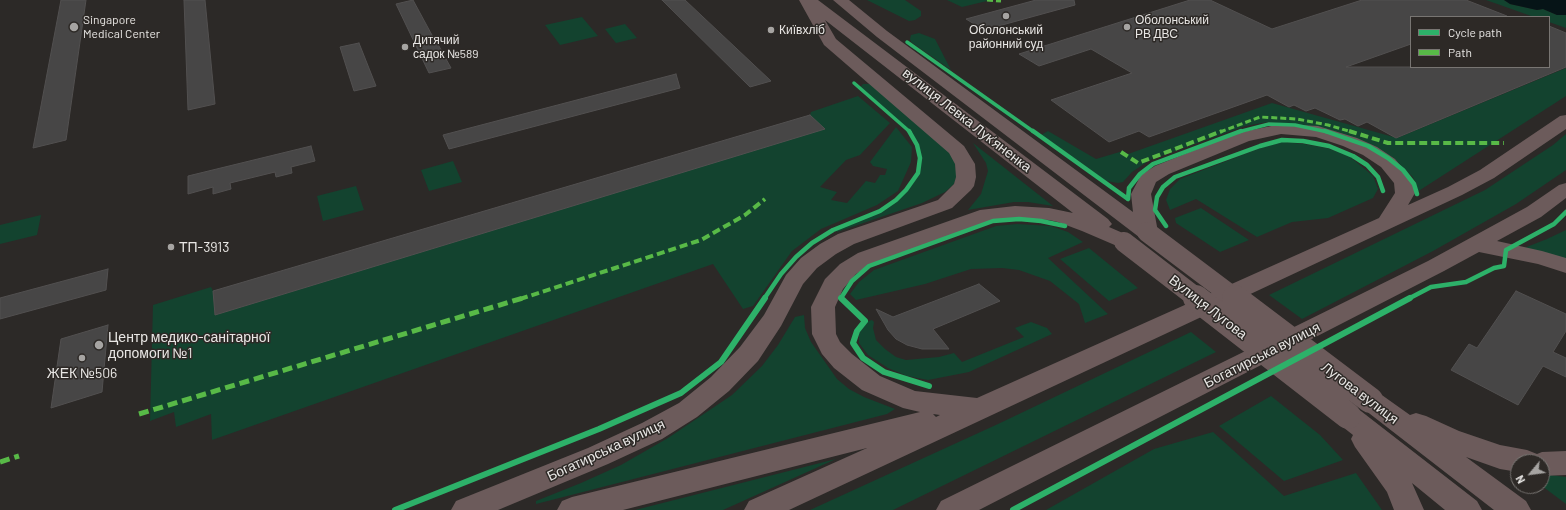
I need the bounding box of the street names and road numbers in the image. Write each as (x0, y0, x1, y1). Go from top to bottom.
street label: вулиця Левка Лукʼяненка (899, 64, 1035, 176)
street label: Вулиця Лугова (1166, 271, 1250, 343)
street label: Богатирська вулиця (1201, 318, 1323, 392)
street label: Лугова вулиця (1318, 359, 1402, 427)
street label: Богатирська вулиця (544, 415, 668, 485)

